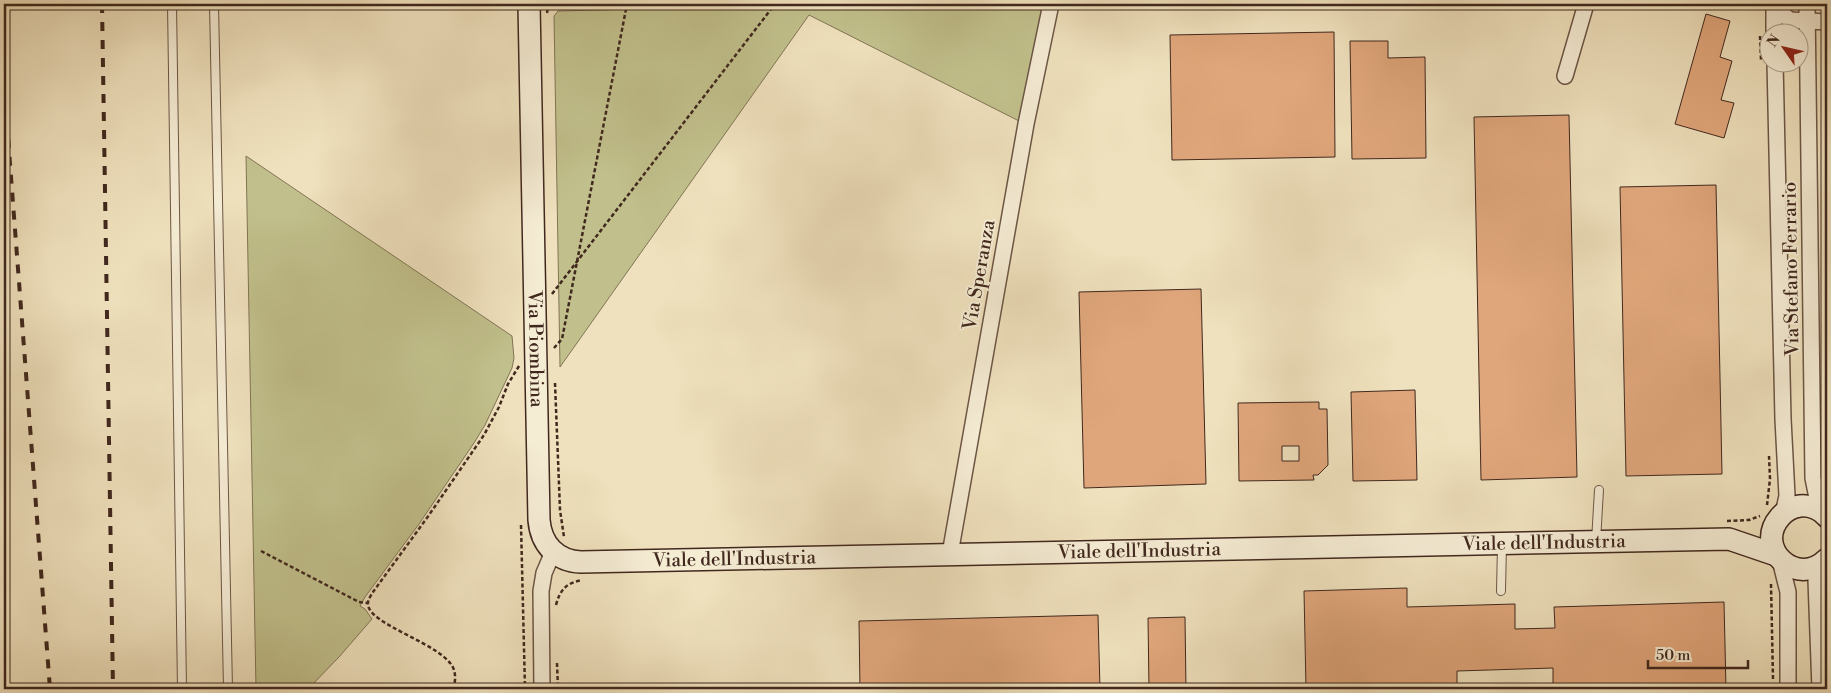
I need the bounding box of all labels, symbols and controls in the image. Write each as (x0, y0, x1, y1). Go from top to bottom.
north arrow (1758, 22, 1808, 72)
text: N (1763, 32, 1785, 51)
street label: Via Stefano Ferrario (1777, 182, 1805, 357)
street label: Via Speranza (957, 218, 1001, 333)
street label: Via Piombina (523, 289, 549, 408)
street label: Viale dell'Industria (1461, 529, 1626, 556)
street label: Viale dell'Industria (1056, 537, 1222, 564)
street label: Viale dell'Industria (651, 545, 817, 573)
scale bar (1648, 638, 1748, 670)
text: 50 m (1656, 646, 1690, 665)

